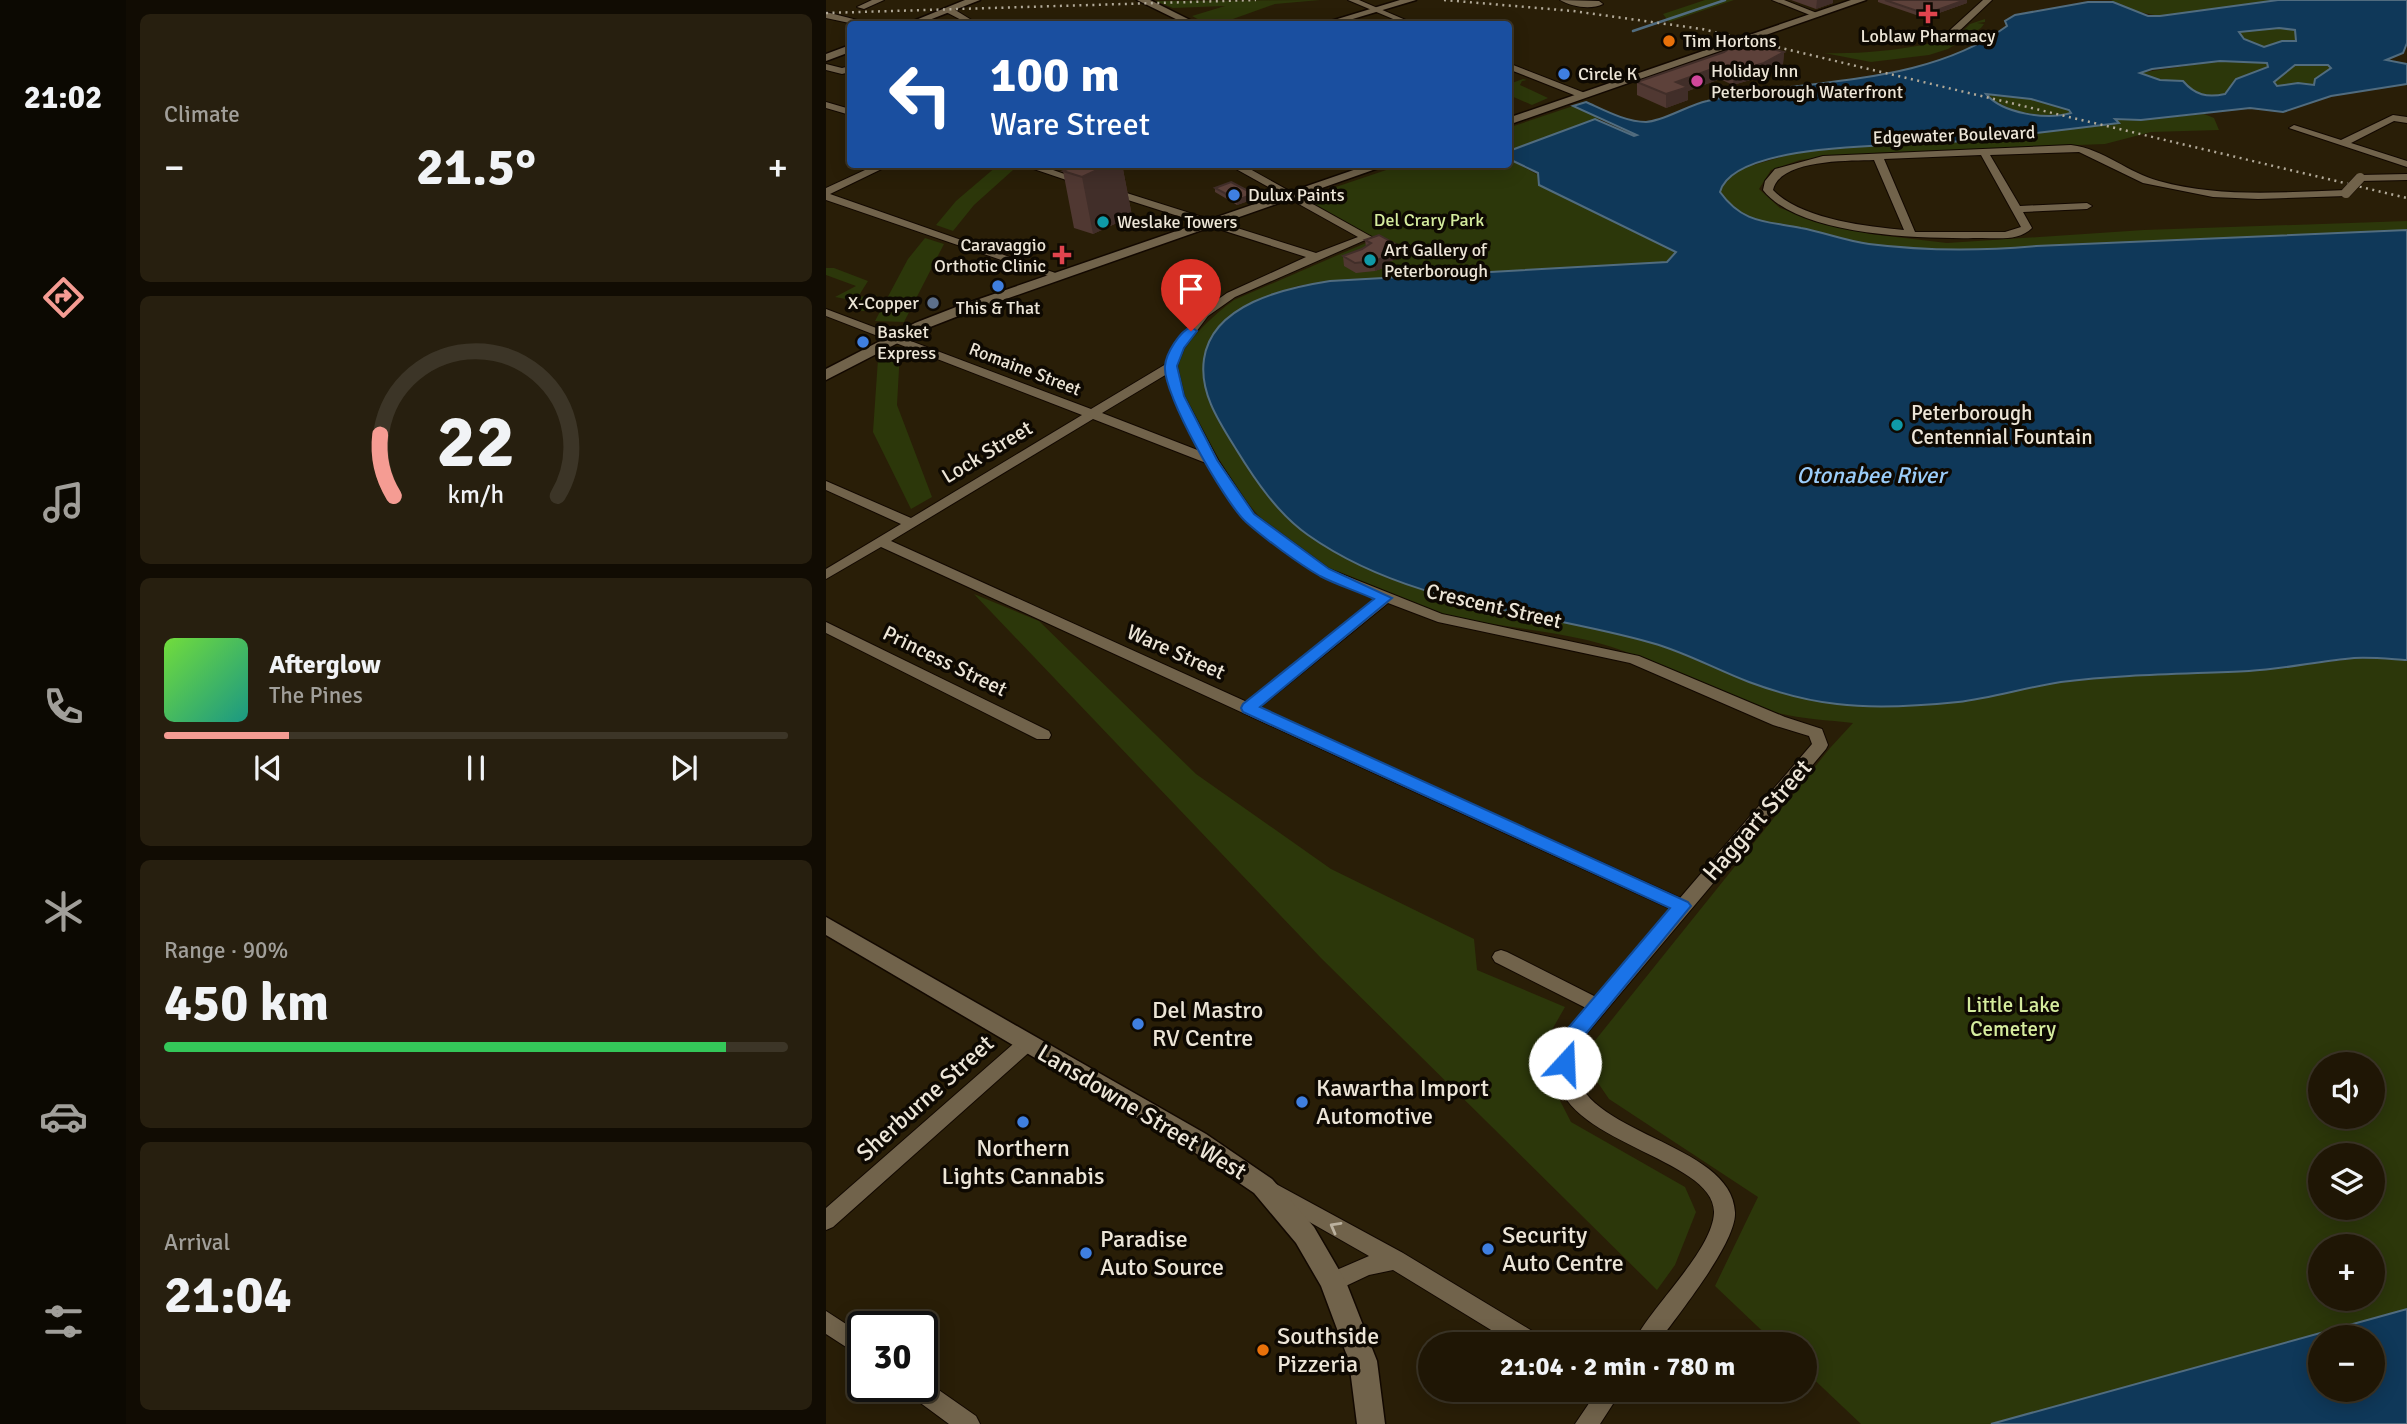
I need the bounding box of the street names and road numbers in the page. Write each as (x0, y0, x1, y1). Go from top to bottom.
street label: Edgewater Boulevard (1872, 121, 2036, 149)
street label: Romaine Street (966, 338, 1084, 400)
street label: Lock Street (937, 415, 1037, 489)
street label: Crescent Street (1424, 578, 1564, 634)
street label: Ware Street (1123, 619, 1229, 685)
street label: Princess Street (879, 620, 1011, 702)
street label: Haggart Street (1696, 753, 1818, 887)
street label: Sherburne Street (850, 1028, 1000, 1168)
street label: Lansdowne Street West (1032, 1038, 1252, 1186)

